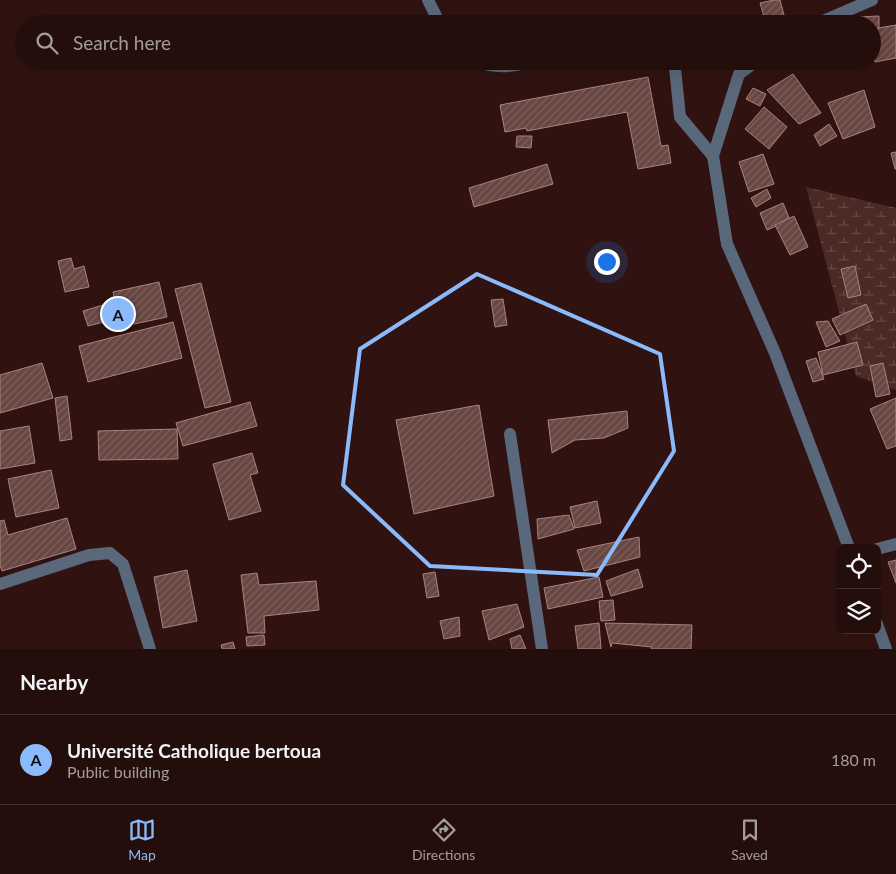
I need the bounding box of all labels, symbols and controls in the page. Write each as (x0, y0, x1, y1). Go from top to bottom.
search box (15, 15, 881, 70)
icon: search (33, 29, 61, 57)
text: Search here (73, 31, 171, 54)
your location (594, 249, 620, 275)
pin: A (102, 295, 134, 333)
map controls (836, 544, 881, 634)
button: locate (836, 544, 881, 589)
button: layers (836, 589, 881, 634)
text: Nearby (20, 669, 88, 694)
text: Université Catholique bertoua (67, 739, 321, 762)
text: A (30, 750, 42, 769)
text: 180 m (831, 750, 876, 769)
text: Public building (67, 762, 169, 781)
tab: Map (128, 816, 156, 863)
tab: Directions (412, 816, 475, 863)
tab: Saved (731, 816, 768, 863)

